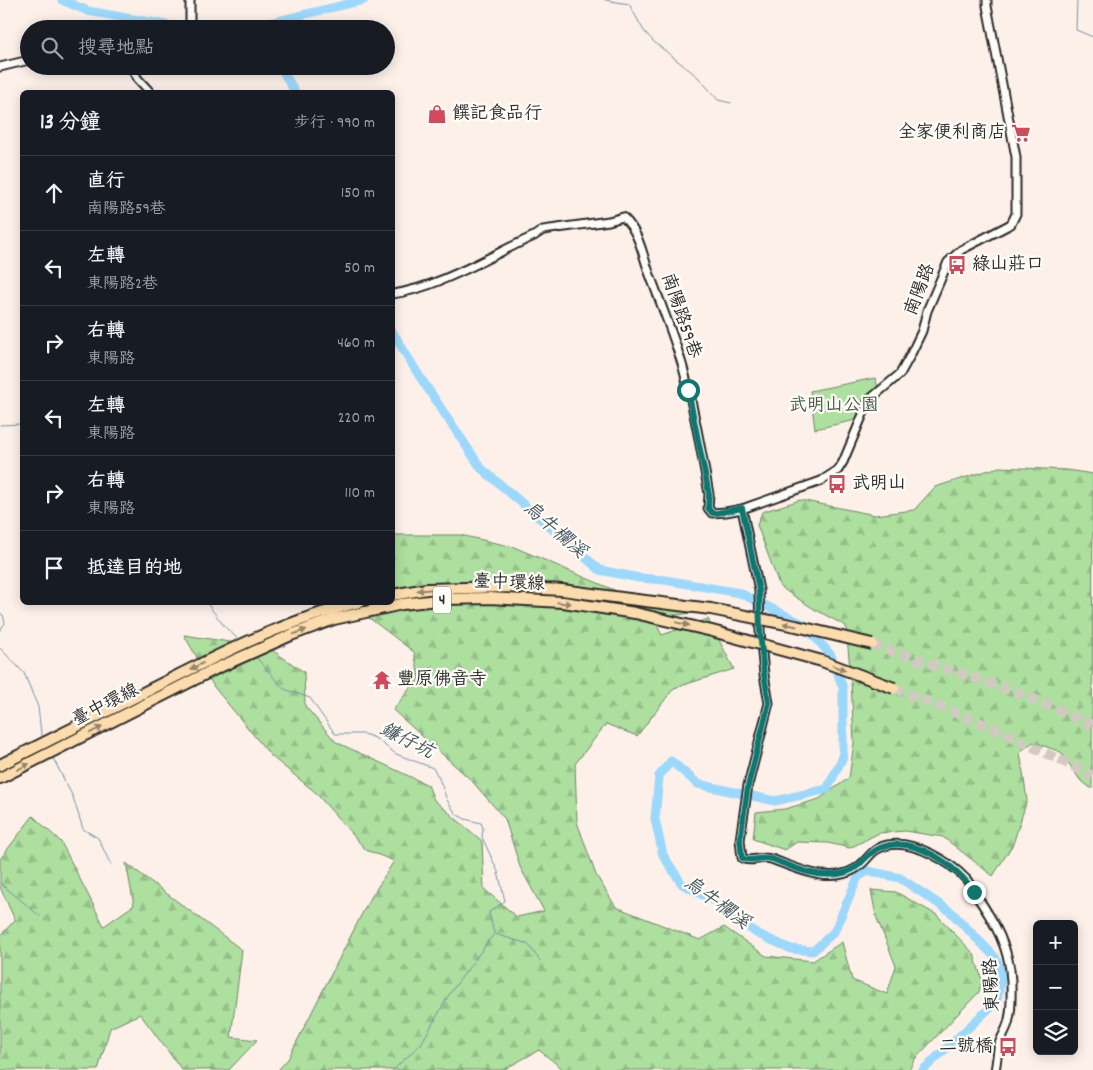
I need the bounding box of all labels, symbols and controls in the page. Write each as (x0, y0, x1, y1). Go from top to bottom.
search box (20, 20, 395, 75)
icon: search (38, 34, 66, 62)
text: 搜尋地點 (78, 36, 154, 63)
place label: 饌記食品行 (452, 102, 542, 127)
shop icon: 饌記食品行 (426, 103, 448, 125)
text: 13 分鐘 (40, 109, 101, 139)
text: 步行 · 990 m (294, 112, 375, 135)
place label: 全家便利商店 (898, 121, 1006, 146)
supermarket icon: 全家便利商店 (1010, 122, 1032, 144)
text: 直行 (87, 169, 125, 196)
icon: ahead (40, 179, 68, 207)
text: 150 m (341, 182, 375, 205)
text: 南陽路59巷 (87, 198, 166, 221)
text: 左轉 (87, 244, 125, 271)
place label: 綠山莊口 (972, 253, 1044, 278)
icon: left (40, 254, 68, 282)
bus stop icon: 綠山莊口 (946, 254, 968, 276)
text: 50 m (344, 257, 375, 280)
street label: 南陽路 (900, 260, 942, 320)
street label: 南陽路59巷 (654, 270, 706, 362)
text: 東陽路2巷 (87, 273, 158, 296)
text: 右轉 (87, 319, 125, 346)
icon: right (40, 329, 68, 357)
text: 460 m (337, 332, 375, 355)
text: 東陽路 (87, 348, 135, 371)
route start (677, 379, 700, 402)
text: 左轉 (87, 394, 125, 421)
park label: 武明山公園 (789, 394, 879, 419)
icon: left (40, 404, 68, 432)
text: 220 m (338, 407, 375, 430)
text: 東陽路 (87, 423, 135, 446)
text: 右轉 (87, 469, 125, 496)
place label: 武明山 (852, 472, 906, 497)
bus stop icon: 武明山 (826, 473, 848, 495)
icon: right (40, 479, 68, 507)
text: 110 m (345, 482, 375, 505)
water label: 烏牛欄溪 (516, 496, 592, 567)
text: 東陽路 (87, 498, 135, 521)
icon: arrive (40, 554, 68, 582)
text: 抵達目的地 (87, 556, 182, 583)
street label: 臺中環線 (473, 570, 545, 598)
one-way arrow (415, 586, 431, 594)
road number: 4 (433, 586, 451, 614)
one-way arrow (556, 599, 572, 607)
one-way arrow (675, 620, 690, 628)
one-way arrow (782, 621, 798, 629)
one-way arrow (293, 627, 308, 635)
one-way arrow (189, 662, 204, 670)
one-way arrow (832, 664, 847, 672)
place label: 豐原佛音寺 (397, 668, 487, 693)
temple icon: 豐原佛音寺 (371, 669, 393, 691)
street label: 臺中環線 (68, 679, 144, 733)
water label: 鐮仔坑 (374, 717, 439, 768)
one-way arrow (89, 726, 103, 734)
one-way arrow (16, 763, 30, 771)
water label: 烏牛欄溪 (677, 871, 755, 938)
route end (963, 881, 986, 904)
map controls (1033, 920, 1078, 1055)
button: + (1033, 920, 1078, 965)
street label: 東陽路 (979, 957, 1007, 1013)
button: − (1033, 965, 1078, 1010)
button: layers (1033, 1010, 1078, 1055)
place label: 二號橋 (939, 1035, 993, 1060)
bus stop icon: 二號橋 (997, 1036, 1019, 1058)

